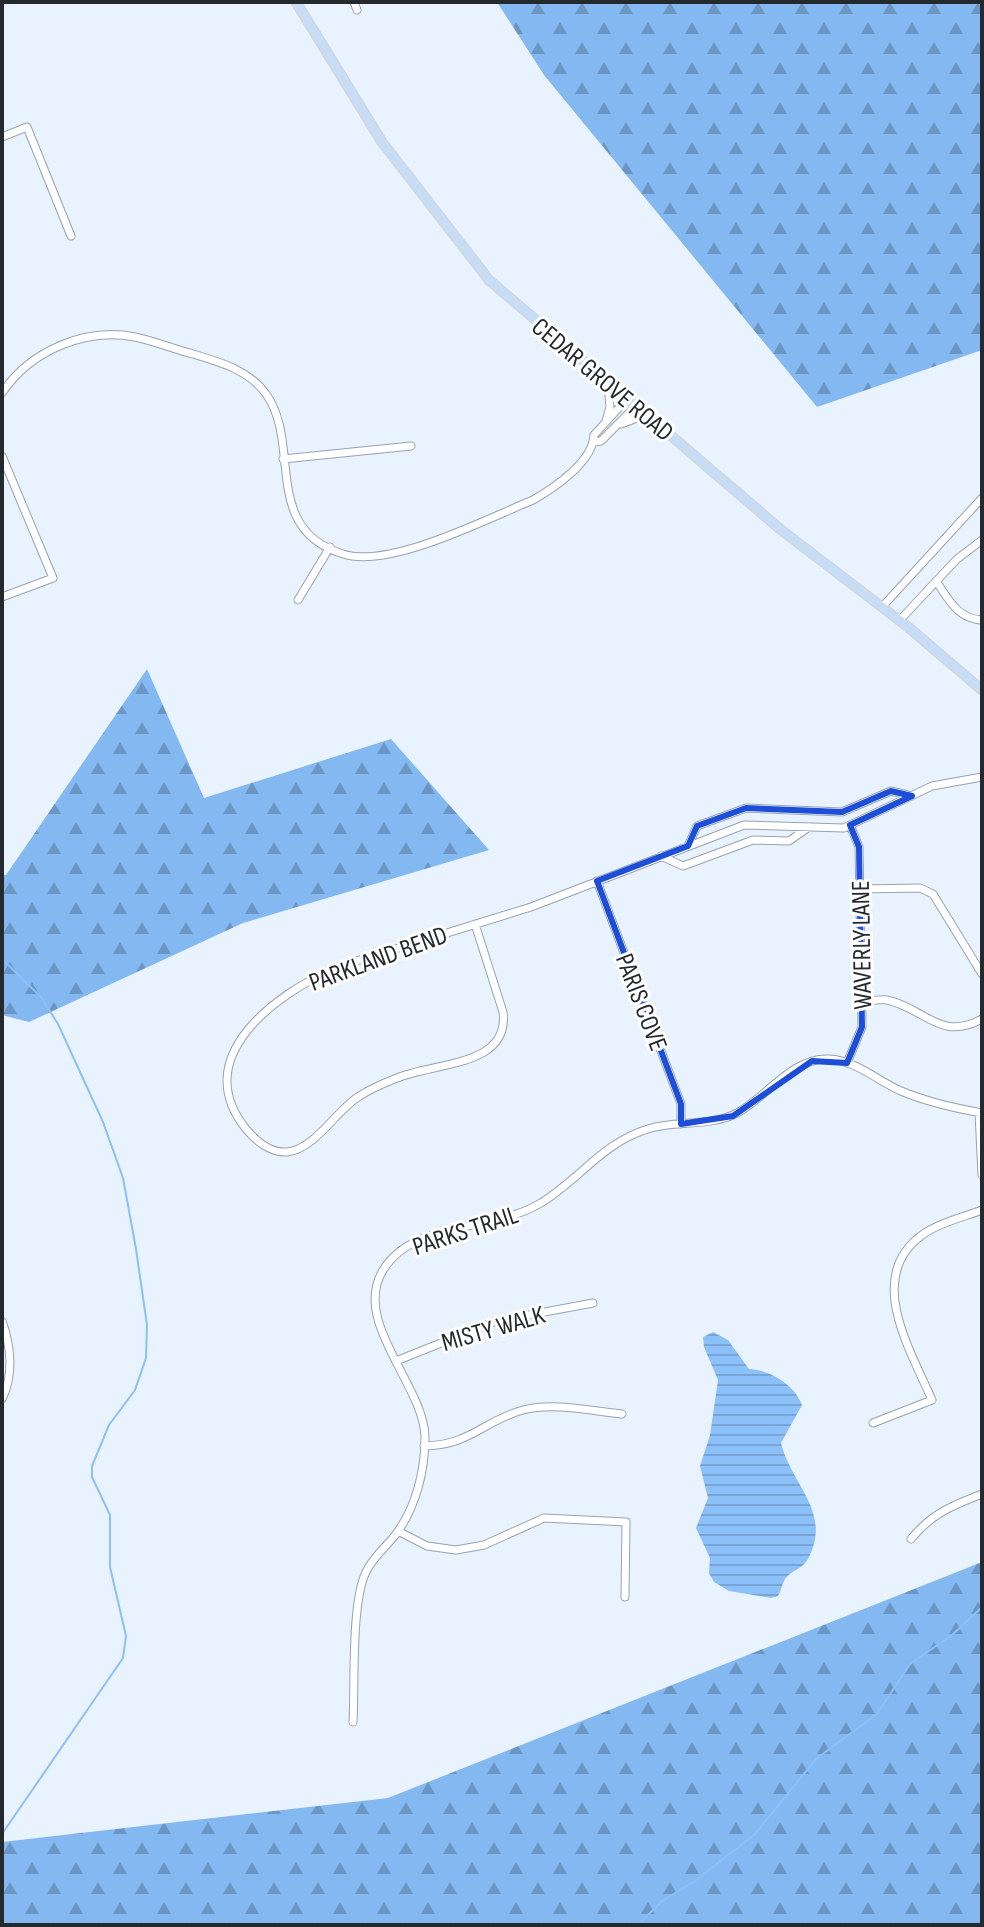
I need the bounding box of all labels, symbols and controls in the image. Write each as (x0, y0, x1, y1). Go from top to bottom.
street label: CEDAR GROVE ROAD (525, 312, 679, 448)
street label: WAVERLY LANE (846, 880, 879, 1010)
street label: PARKLAND BEND (305, 920, 452, 999)
street label: PARIS COVE (608, 950, 673, 1055)
street label: PARKS TRAIL (409, 1200, 522, 1263)
street label: MISTY WALK (438, 1300, 549, 1359)

